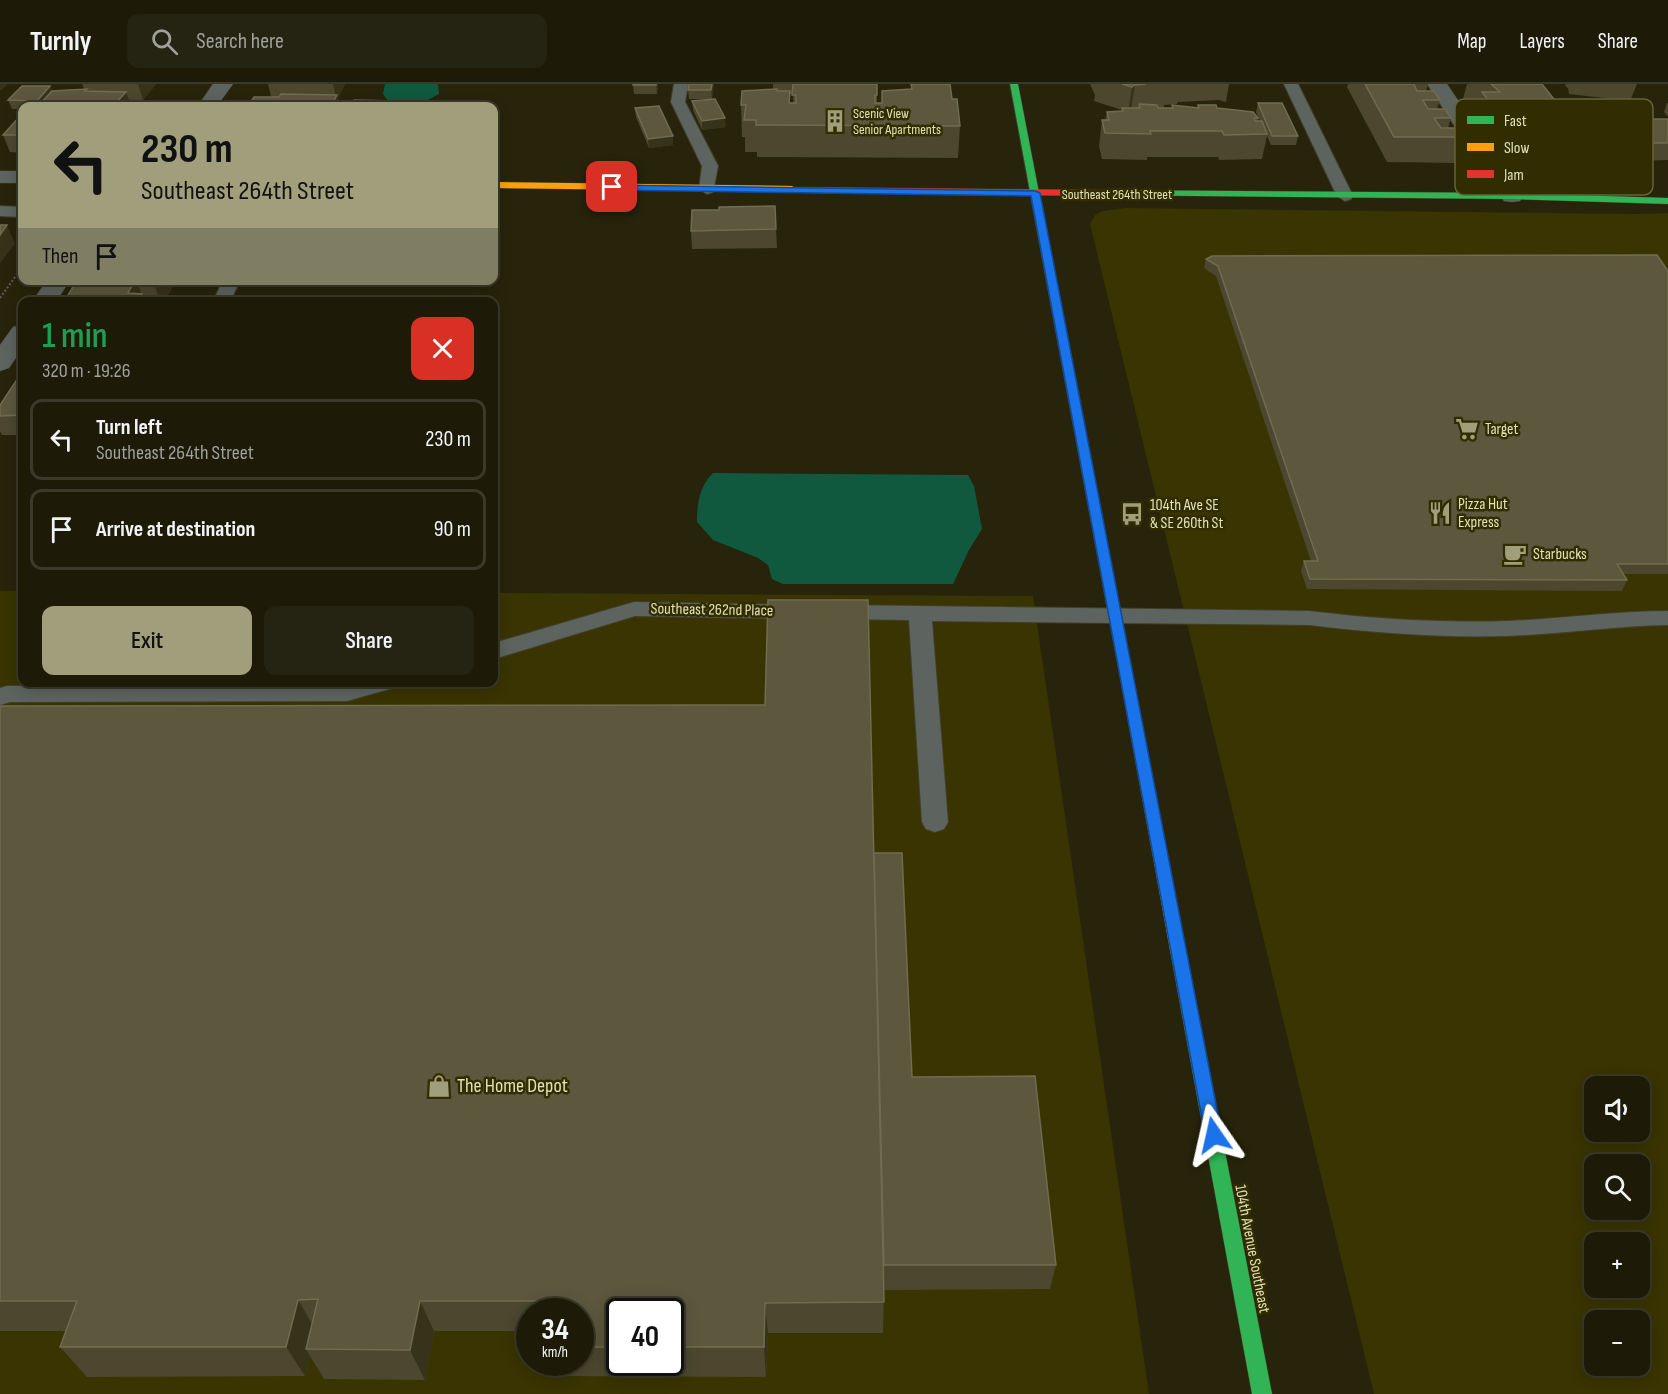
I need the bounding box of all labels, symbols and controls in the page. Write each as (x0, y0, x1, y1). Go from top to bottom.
search box (127, 14, 547, 68)
text: Turnly (30, 25, 91, 58)
icon: search (148, 25, 181, 58)
text: Search here (196, 28, 284, 55)
text: Map (1457, 29, 1486, 54)
text: Layers (1519, 29, 1565, 54)
text: Share (1598, 29, 1638, 54)
legend (1455, 99, 1653, 195)
place label: Scenic View Senior Apartments (853, 105, 941, 138)
building icon: Scenic View Senior Apartments (822, 108, 848, 134)
text: Fast (1504, 112, 1527, 131)
text: 230 m (141, 124, 233, 175)
icon: left (42, 126, 120, 204)
text: Slow (1504, 139, 1529, 158)
pin (586, 161, 637, 212)
text: Jam (1503, 166, 1524, 185)
icon: arrive (595, 170, 628, 203)
text: Southeast 264th Street (141, 175, 354, 207)
street label: Southeast 264th Street (1062, 186, 1172, 203)
icon: arrive (90, 240, 123, 273)
text: Then (42, 243, 78, 270)
text: 1 min (42, 315, 107, 358)
button: close (411, 317, 474, 380)
text: 320 m · 19:26 (42, 359, 131, 383)
text: Turn left (96, 414, 162, 441)
supermarket icon: Target (1454, 416, 1480, 442)
place label: Target (1485, 420, 1518, 439)
icon: left (45, 423, 78, 456)
text: 230 m (425, 426, 471, 453)
text: Southeast 264th Street (96, 441, 254, 465)
place label: Pizza Hut Express (1458, 495, 1508, 532)
place label: 104th Ave SE & SE 260th St (1150, 496, 1223, 533)
restaurant icon: Pizza Hut Express (1427, 500, 1453, 526)
bus stop icon: 104th Ave SE & SE 260th St (1119, 501, 1145, 527)
icon: arrive (45, 513, 78, 546)
text: Arrive at destination (96, 516, 255, 543)
text: 90 m (434, 516, 471, 543)
cafe icon: Starbucks (1502, 541, 1528, 567)
place label: Starbucks (1533, 545, 1587, 564)
street label: Southeast 262nd Place (650, 599, 774, 621)
button: Exit (42, 606, 252, 675)
button: Share (264, 606, 474, 675)
shop icon: The Home Depot (426, 1073, 452, 1099)
place label: The Home Depot (457, 1074, 568, 1098)
map controls (1584, 1076, 1650, 1376)
button: sound (1584, 1076, 1650, 1142)
position arrow (1182, 1103, 1246, 1167)
button: search (1584, 1154, 1650, 1220)
street label: 104th Avenue Southeast (1230, 1183, 1274, 1315)
button: + (1584, 1232, 1650, 1298)
speed limit sign: 40 (606, 1298, 684, 1376)
button: − (1584, 1310, 1650, 1376)
text: 34 (541, 1312, 569, 1348)
text: km/h (542, 1343, 568, 1362)

